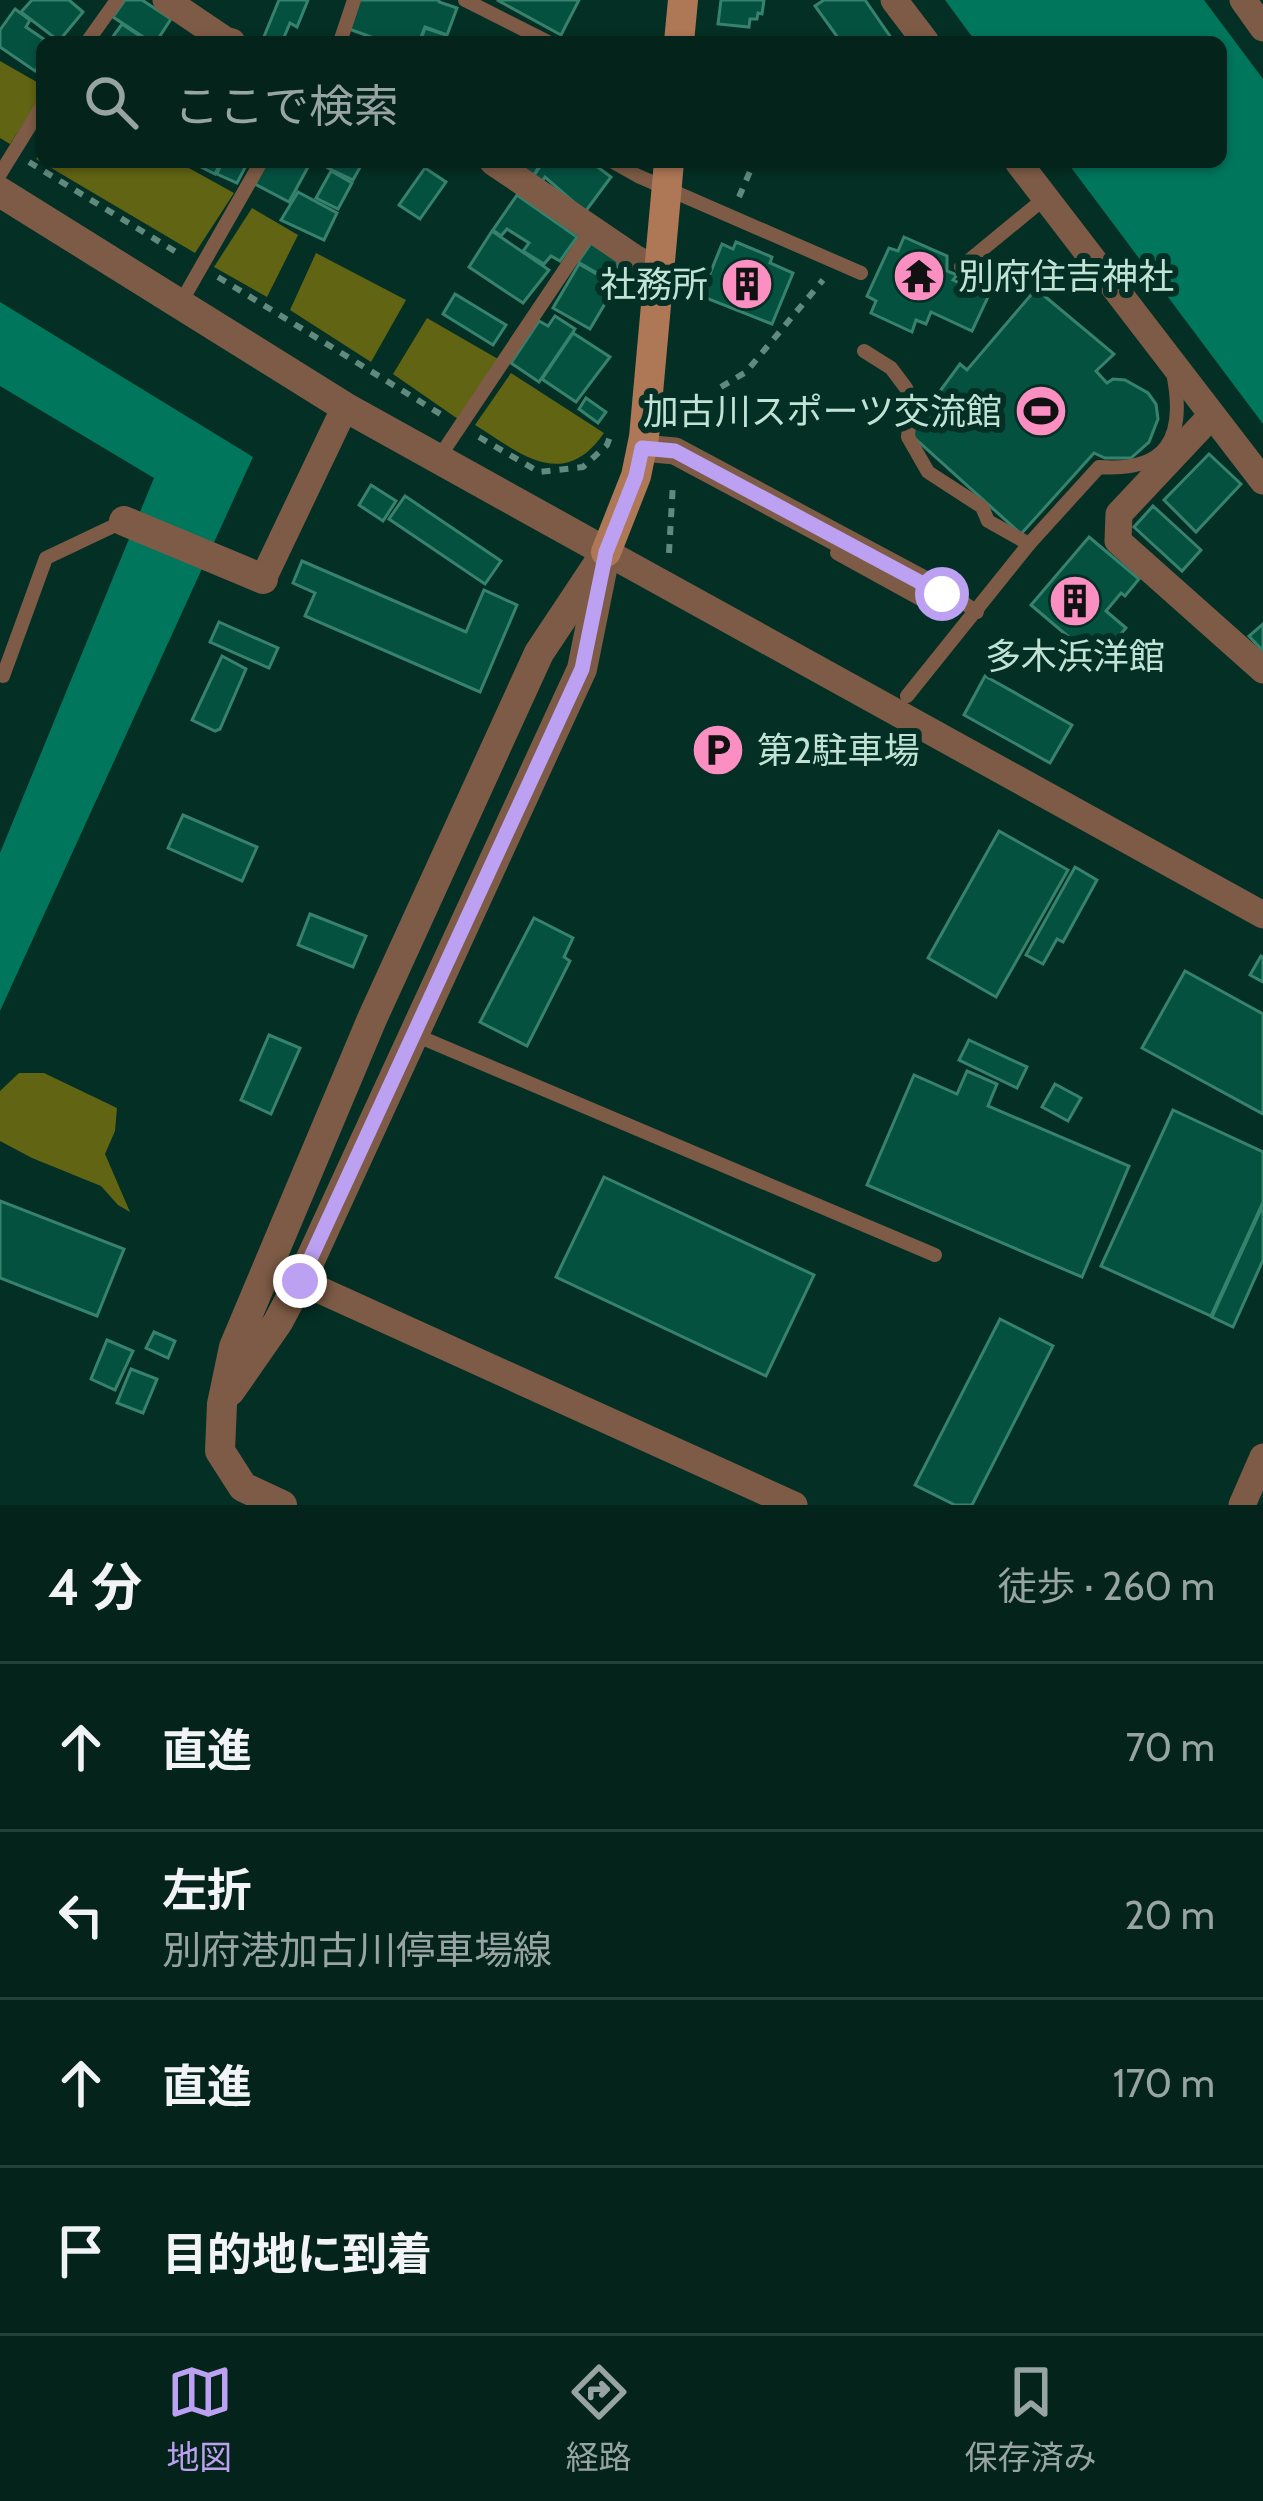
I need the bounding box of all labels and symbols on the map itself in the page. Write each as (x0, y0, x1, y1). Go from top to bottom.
temple icon: 別府住吉神社 (891, 248, 947, 304)
place label: 別府住吉神社 (958, 254, 1174, 298)
building icon: 社務所 (719, 256, 775, 312)
place label: 社務所 (600, 262, 708, 306)
sports icon: 加古川スポーツ交流館 (1013, 383, 1069, 439)
place label: 加古川スポーツ交流館 (643, 389, 1002, 433)
route start (915, 567, 969, 621)
building icon: 多木浜洋館 (1047, 573, 1103, 629)
place label: 多木浜洋館 (985, 634, 1165, 678)
parking icon: 第2駐車場 (690, 722, 746, 778)
place label: 第2駐車場 (757, 728, 920, 772)
route end (273, 1254, 327, 1308)

